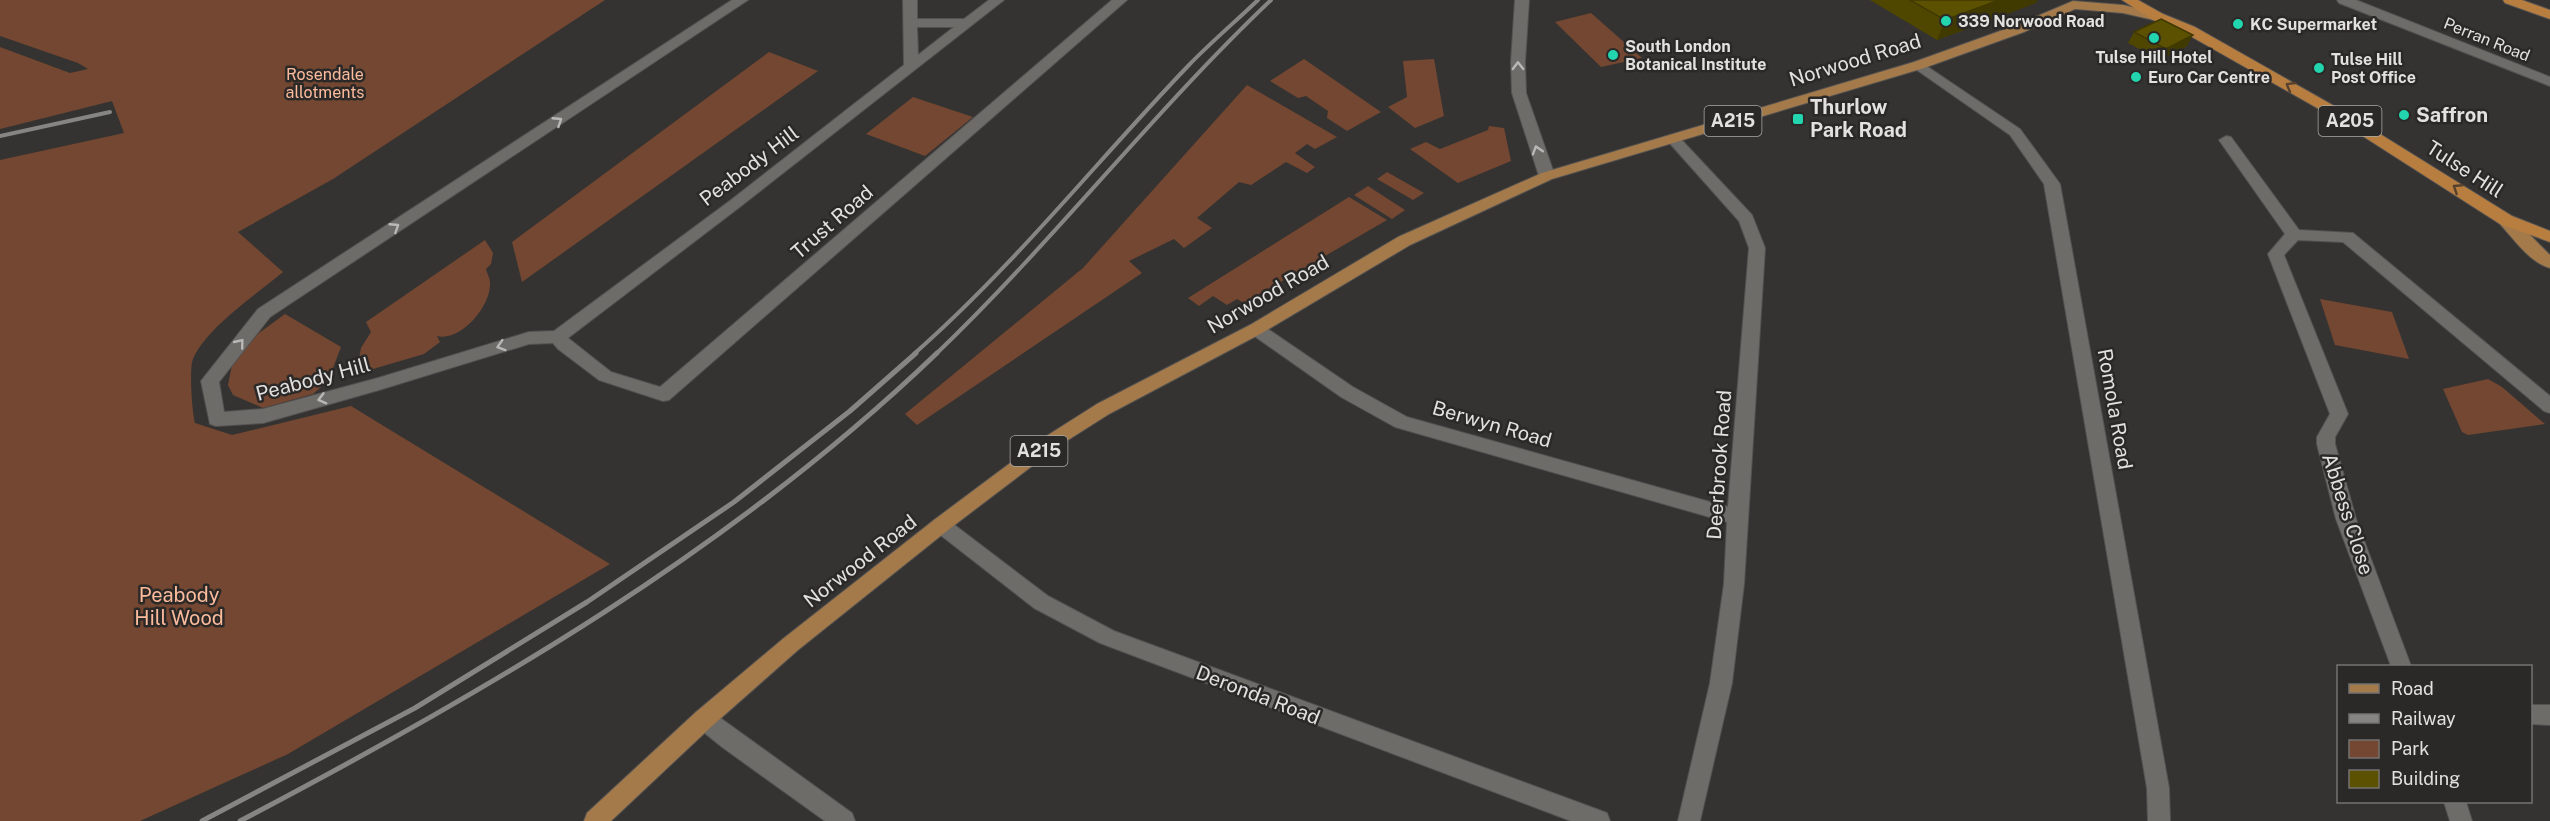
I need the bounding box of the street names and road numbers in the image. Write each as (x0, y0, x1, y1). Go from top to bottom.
street label: Perran Road (2441, 14, 2533, 65)
street label: Norwood Road (1786, 29, 1924, 91)
road number: A215 (1704, 106, 1762, 136)
road number: A205 (2318, 106, 2382, 136)
street label: Peabody Hill (695, 121, 803, 211)
street label: Tulse Hill (2422, 135, 2508, 203)
street label: Trust Road (786, 180, 878, 264)
street label: Norwood Road (1203, 249, 1333, 339)
street label: Romola Road (2093, 347, 2137, 471)
street label: Peabody Hill (253, 352, 373, 406)
street label: Deerbrook Road (1702, 389, 1736, 541)
street label: Berwyn Road (1429, 395, 1555, 453)
road number: A215 (1010, 436, 1068, 466)
street label: Abbess Close (2317, 450, 2379, 578)
street label: Norwood Road (799, 510, 921, 612)
street label: Deronda Road (1193, 660, 1323, 730)

